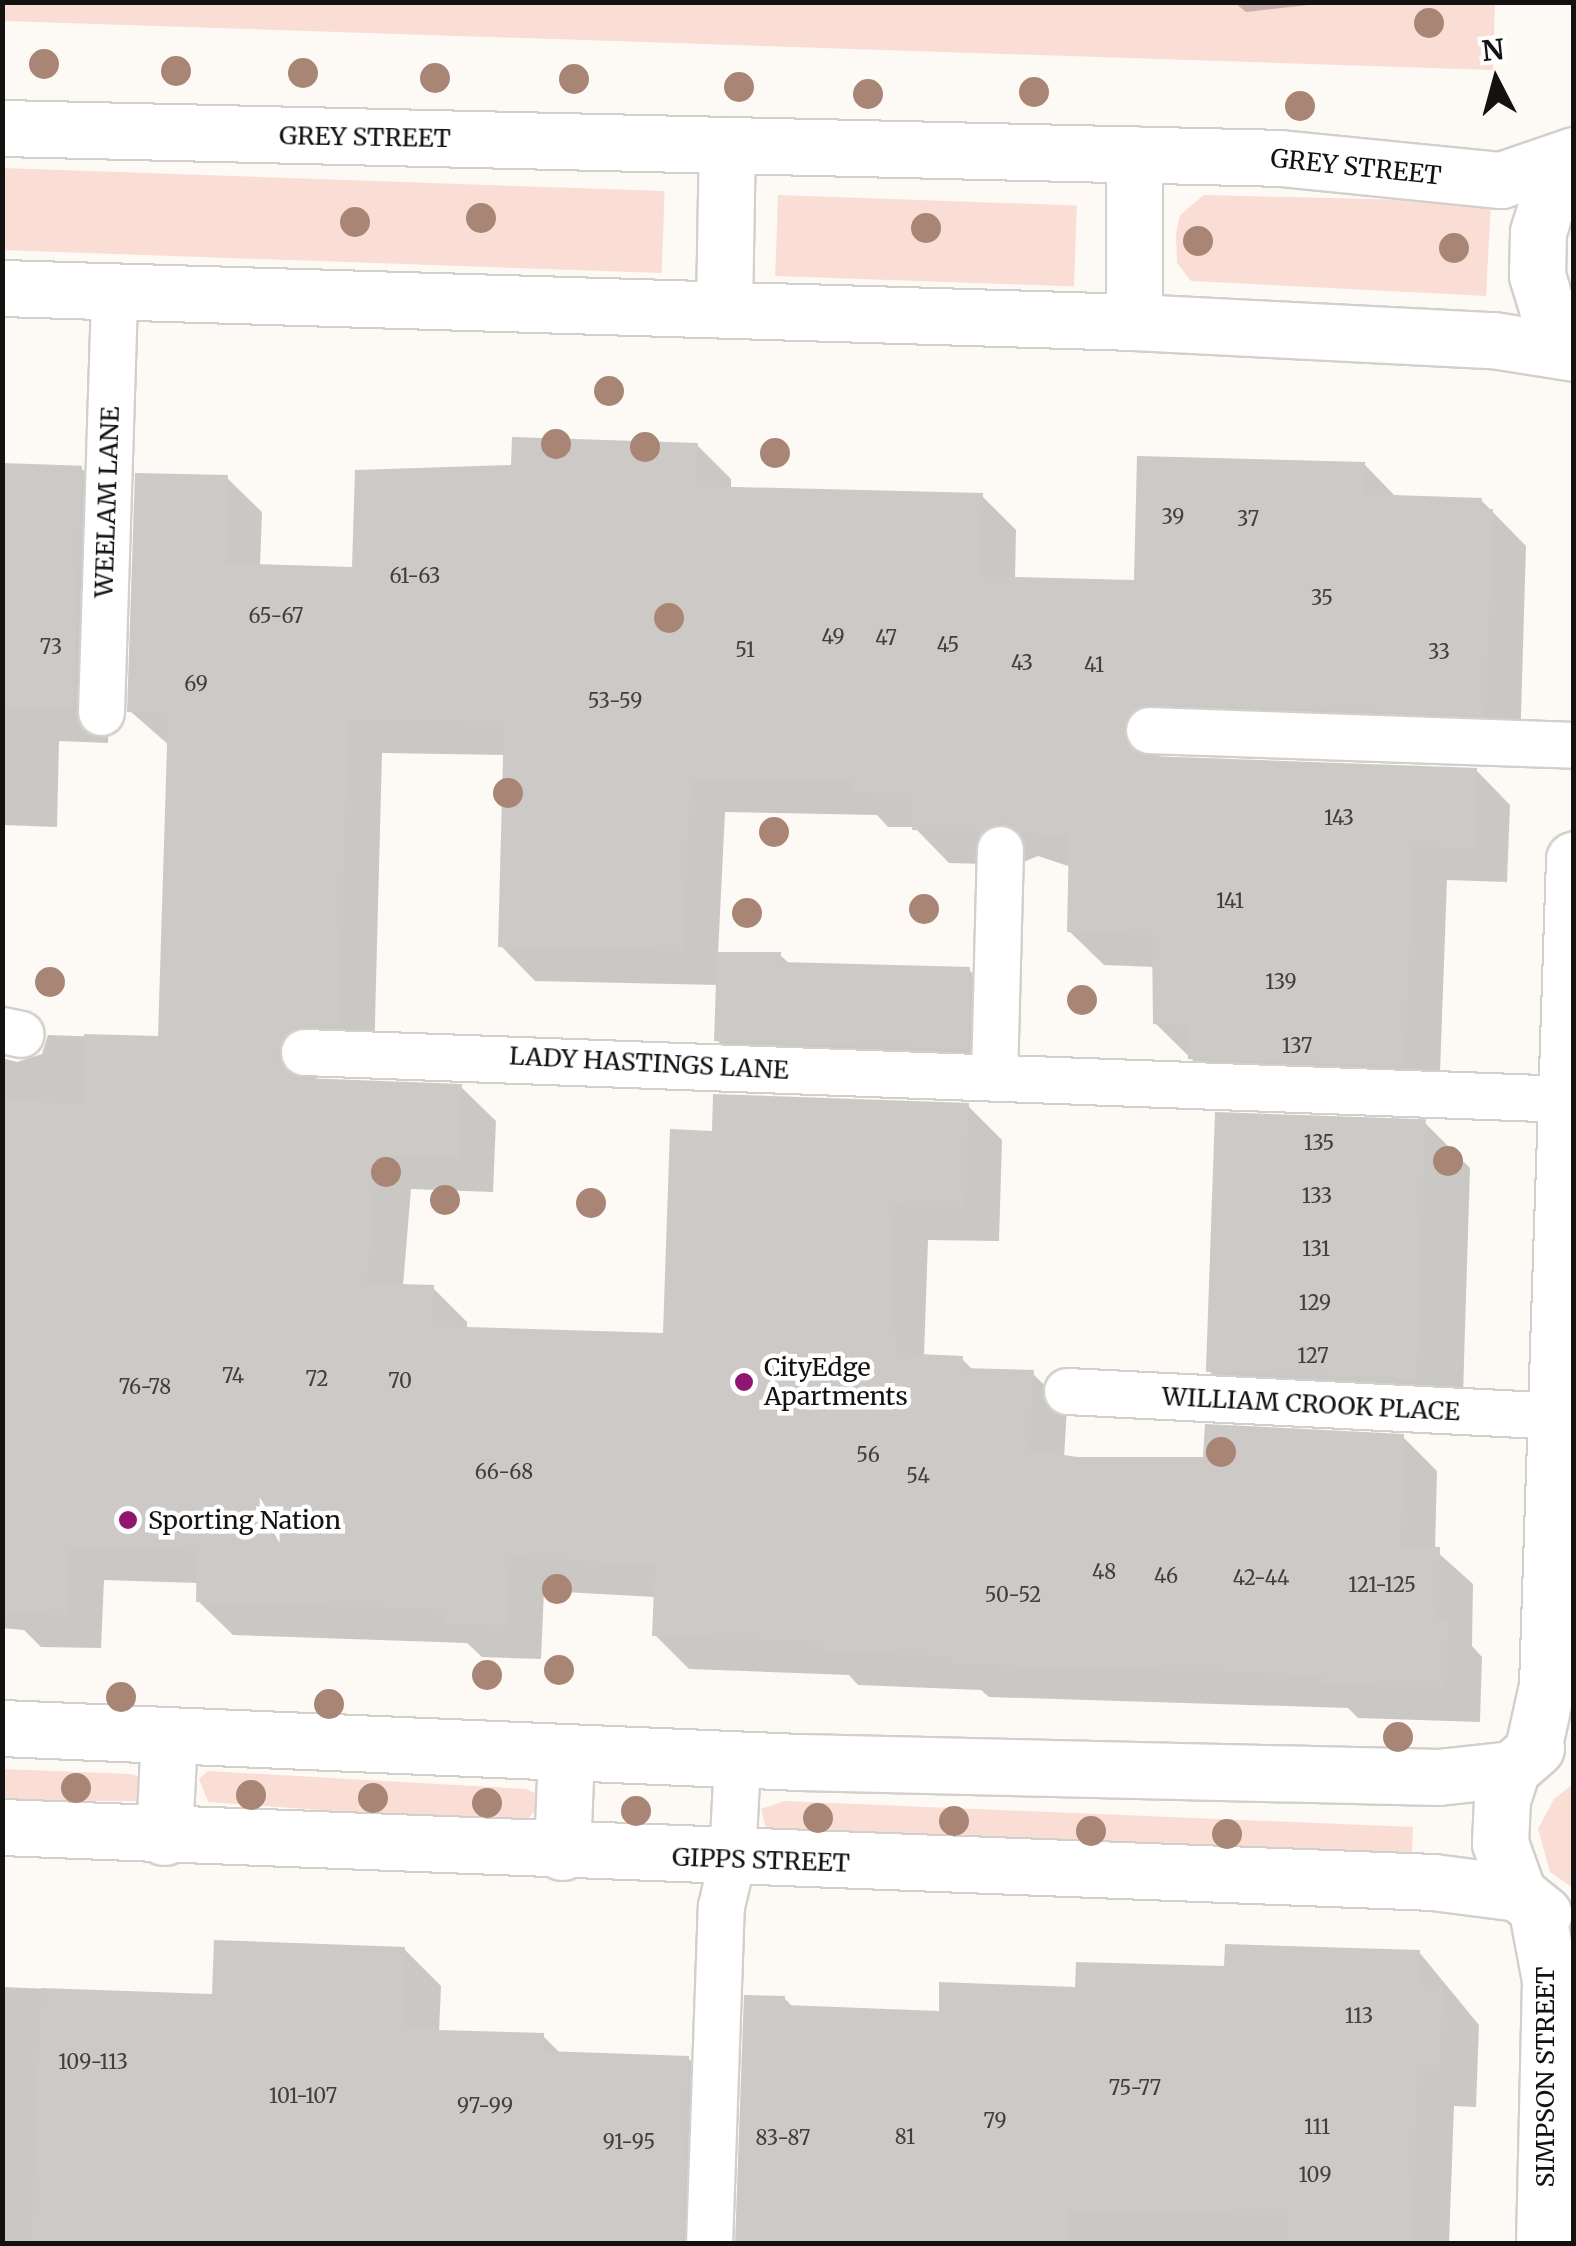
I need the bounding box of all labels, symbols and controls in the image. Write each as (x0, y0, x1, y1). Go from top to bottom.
north arrow (1446, 30, 1546, 130)
text: N (1480, 31, 1506, 69)
street label: GREY STREET (279, 121, 451, 153)
street label: GREY STREET (1269, 143, 1443, 191)
street label: WEELAM LANE (89, 406, 125, 598)
house number: 39 (1162, 504, 1184, 528)
house number: 37 (1237, 506, 1259, 530)
house number: 61-63 (390, 563, 440, 587)
house number: 35 (1311, 585, 1333, 609)
house number: 65-67 (249, 603, 303, 627)
house number: 49 (821, 624, 845, 648)
house number: 47 (875, 625, 897, 649)
house number: 45 (937, 632, 959, 656)
house number: 73 (40, 634, 62, 658)
house number: 51 (735, 637, 755, 661)
house number: 33 (1428, 639, 1450, 663)
house number: 43 (1011, 650, 1033, 674)
house number: 41 (1084, 652, 1104, 676)
house number: 69 (184, 671, 208, 695)
house number: 53-59 (588, 688, 642, 712)
house number: 143 (1324, 805, 1354, 829)
house number: 141 (1216, 888, 1244, 912)
house number: 139 (1265, 969, 1297, 993)
house number: 137 (1282, 1033, 1312, 1057)
street label: LADY HASTINGS LANE (508, 1041, 790, 1085)
house number: 135 (1304, 1130, 1334, 1154)
house number: 133 (1302, 1183, 1332, 1207)
house number: 131 (1302, 1236, 1330, 1260)
house number: 129 (1299, 1290, 1331, 1314)
house number: 127 (1297, 1343, 1329, 1367)
place label: CityEdge Apartments (764, 1353, 908, 1412)
house number: 74 (222, 1363, 244, 1387)
house number: 72 (306, 1366, 328, 1390)
house number: 70 (388, 1368, 412, 1392)
marker: CityEdge Apartments (733, 1371, 755, 1393)
house number: 76-78 (119, 1374, 171, 1398)
street label: WILLIAM CROOK PLACE (1161, 1381, 1461, 1427)
house number: 56 (856, 1442, 880, 1466)
house number: 66-68 (475, 1459, 533, 1483)
house number: 54 (906, 1463, 930, 1487)
place label: Sporting Nation (148, 1505, 341, 1535)
marker: Sporting Nation (117, 1509, 139, 1531)
house number: 48 (1092, 1559, 1116, 1583)
house number: 46 (1154, 1563, 1178, 1587)
house number: 42-44 (1233, 1565, 1289, 1589)
house number: 121-125 (1348, 1572, 1416, 1596)
house number: 50-52 (985, 1582, 1041, 1606)
street label: GIPPS STREET (672, 1842, 850, 1878)
street label: SIMPSON STREET (1530, 1967, 1560, 2187)
house number: 113 (1345, 2003, 1373, 2027)
house number: 109-113 (58, 2049, 128, 2073)
house number: 75-77 (1109, 2075, 1161, 2099)
house number: 101-107 (269, 2083, 337, 2107)
house number: 97-99 (457, 2093, 513, 2117)
house number: 79 (983, 2108, 1007, 2132)
house number: 111 (1304, 2114, 1330, 2138)
house number: 81 (895, 2124, 915, 2148)
house number: 83-87 (756, 2125, 810, 2149)
house number: 91-95 (603, 2129, 655, 2153)
house number: 109 (1298, 2162, 1332, 2186)

